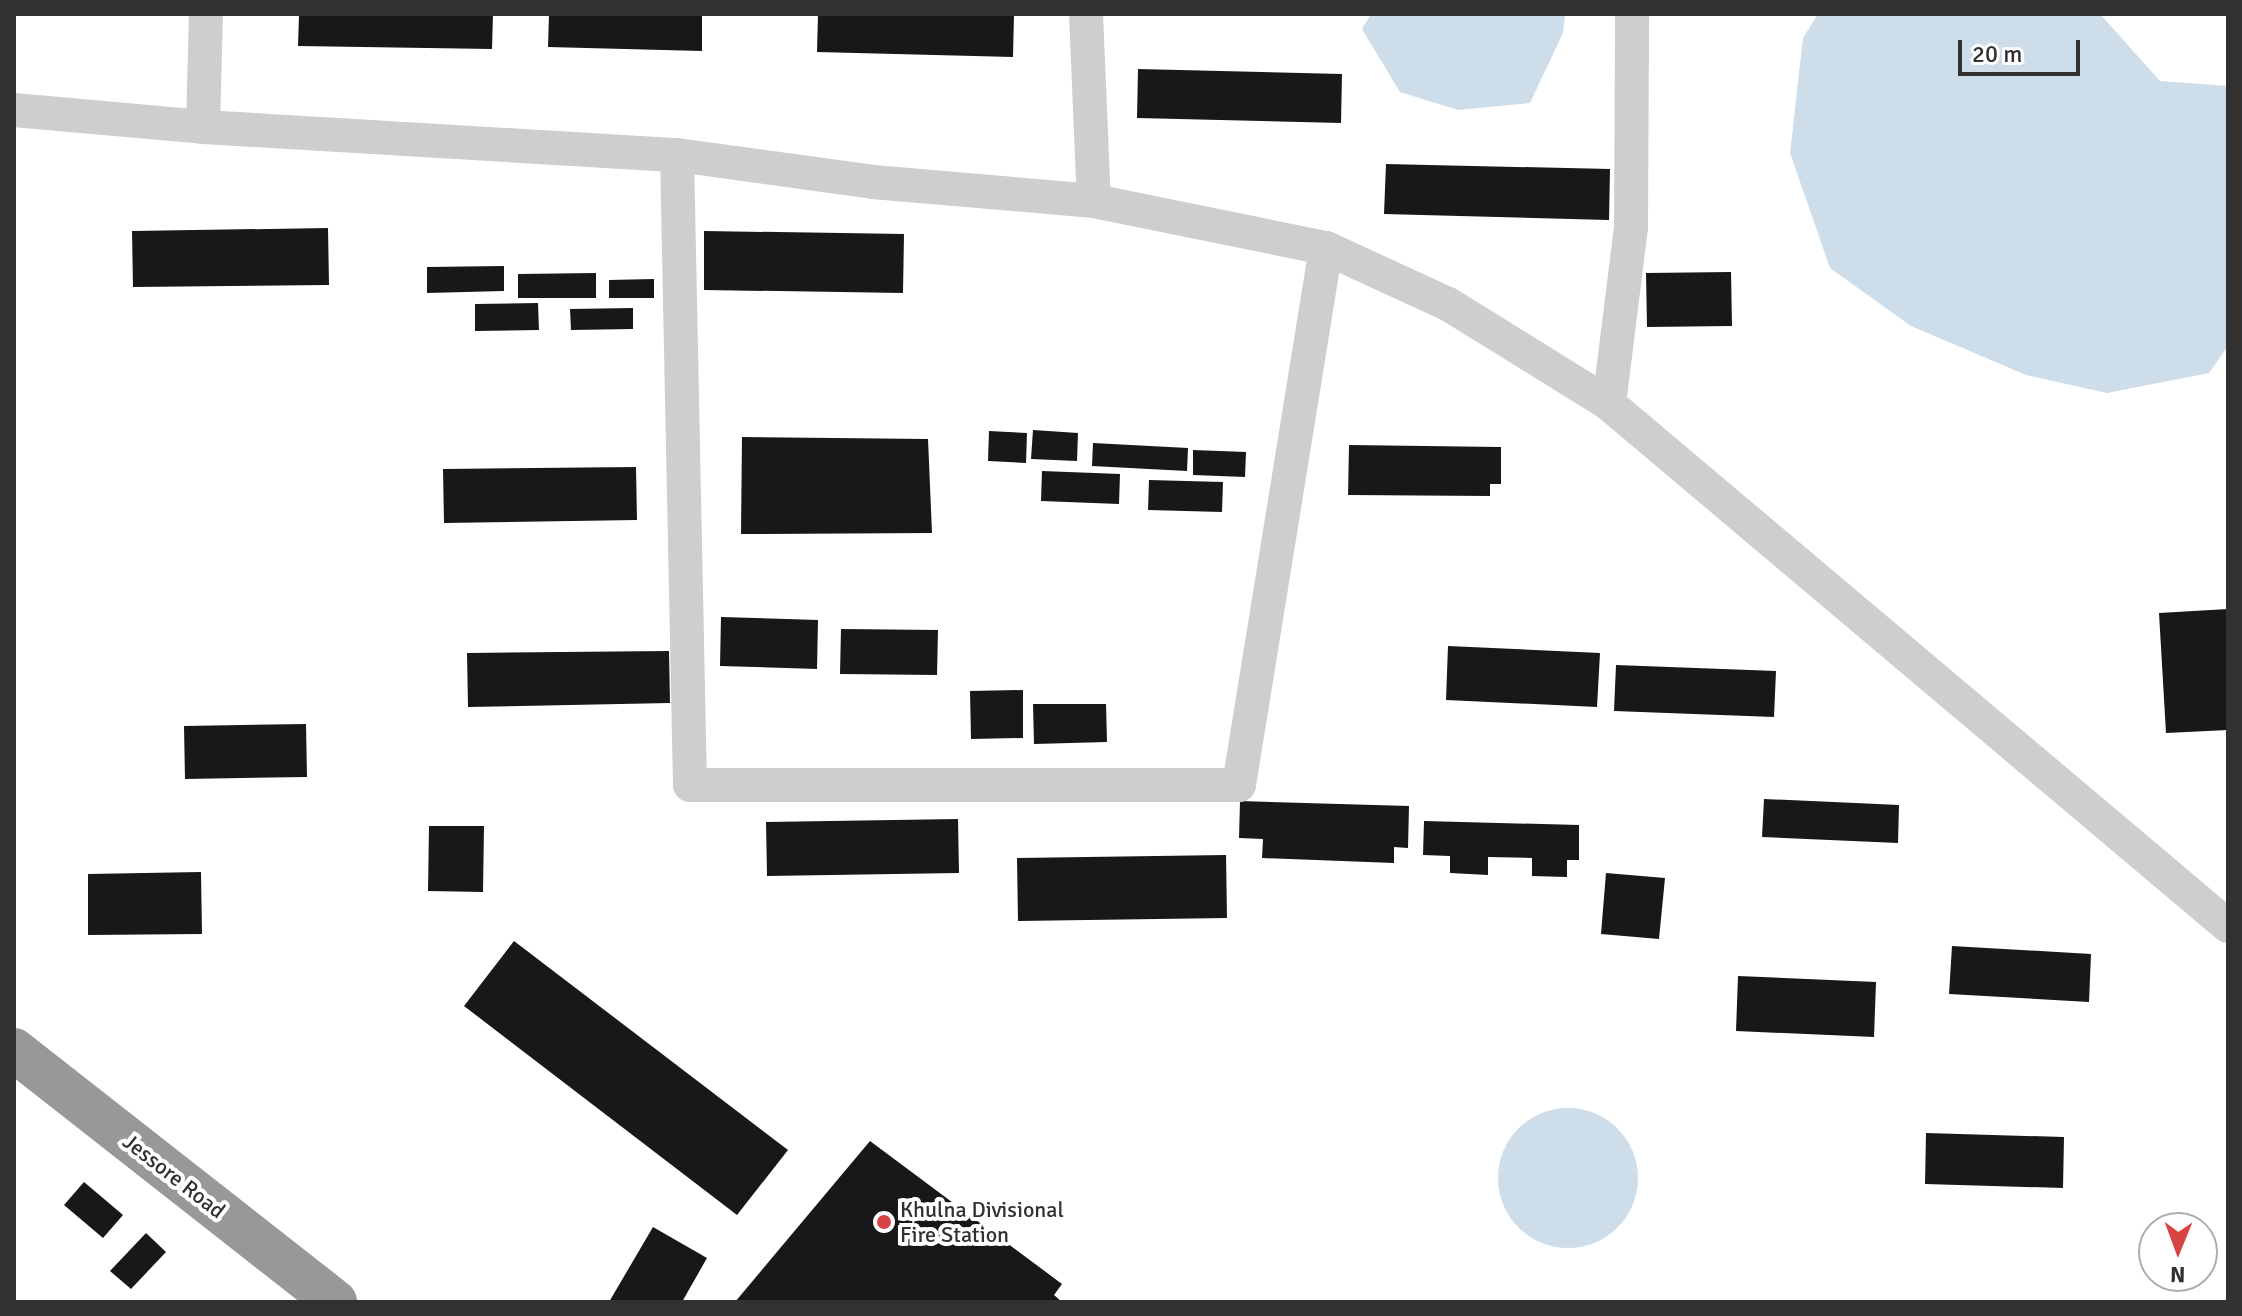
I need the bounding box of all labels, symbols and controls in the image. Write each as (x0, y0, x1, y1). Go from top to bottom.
scale bar (1962, 24, 2084, 74)
text: 20 m (1972, 39, 2022, 69)
street label: Jessore Road (118, 1128, 230, 1224)
place label: Khulna Divisional Fire Station (900, 1196, 1064, 1248)
north arrow (2138, 1212, 2218, 1292)
marker: Khulna Divisional Fire Station (875, 1213, 893, 1231)
text: N (2170, 1261, 2185, 1288)

